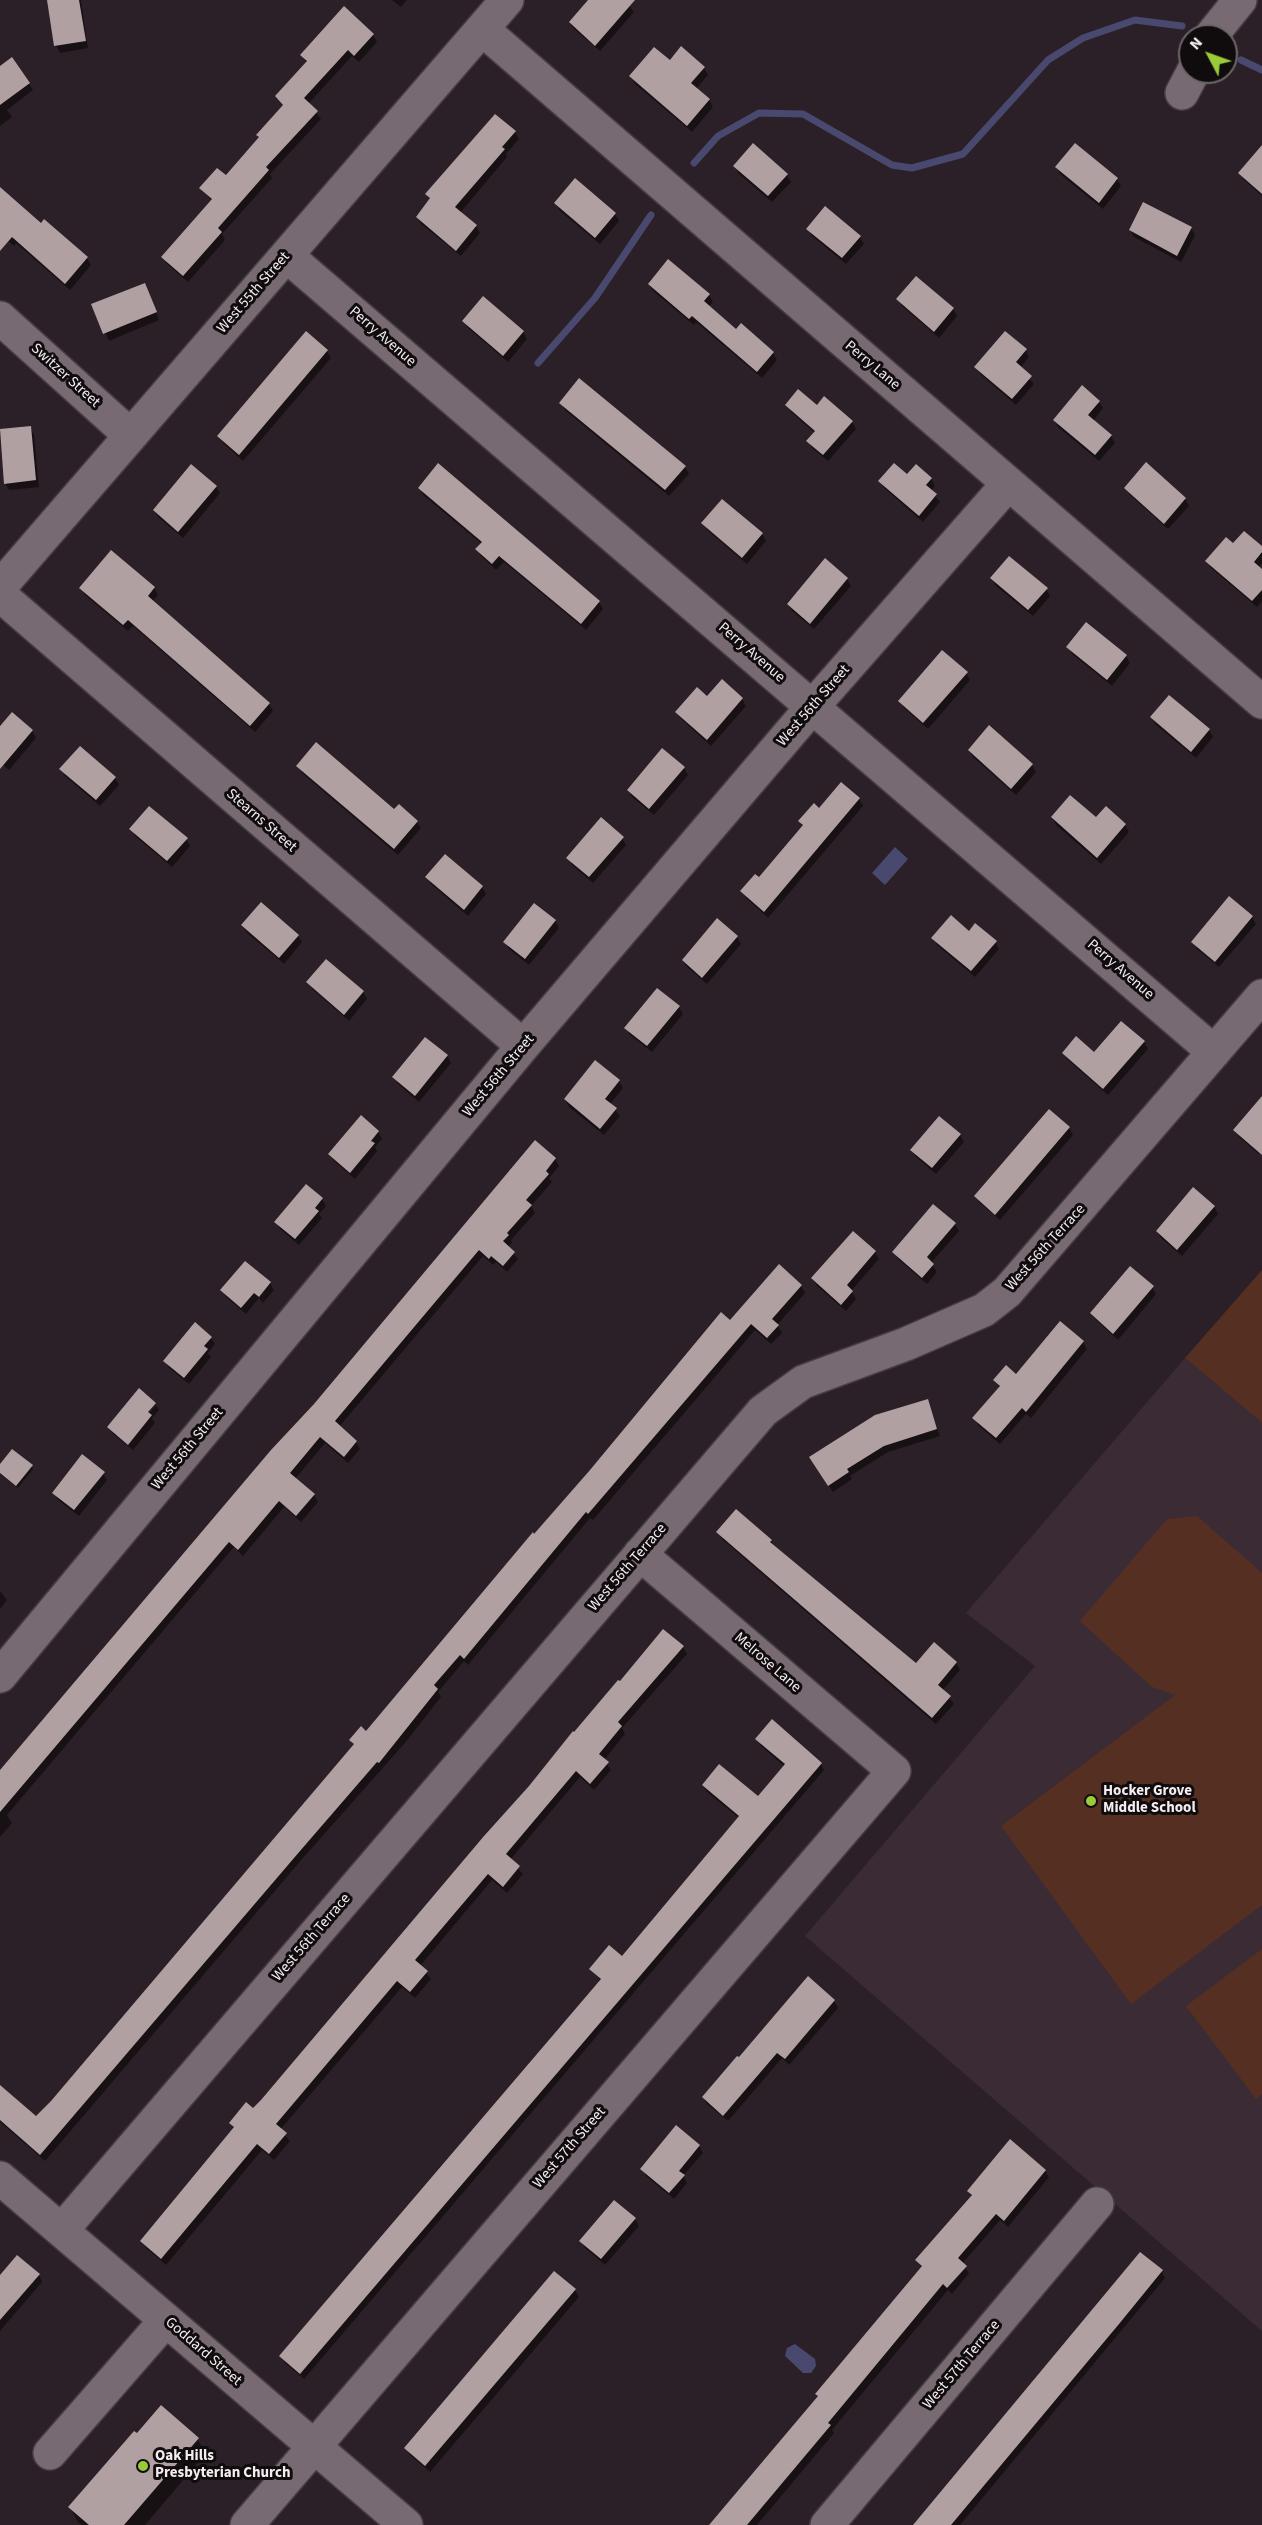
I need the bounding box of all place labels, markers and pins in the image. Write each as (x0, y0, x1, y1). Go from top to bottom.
place label: Hocker Grove Middle School (1103, 1783, 1196, 1818)
marker: Hocker Grove Middle School (1084, 1794, 1098, 1808)
place label: Oak Hills Presbyterian Church (155, 2448, 291, 2483)
marker: Oak Hills Presbyterian Church (136, 2459, 150, 2473)

